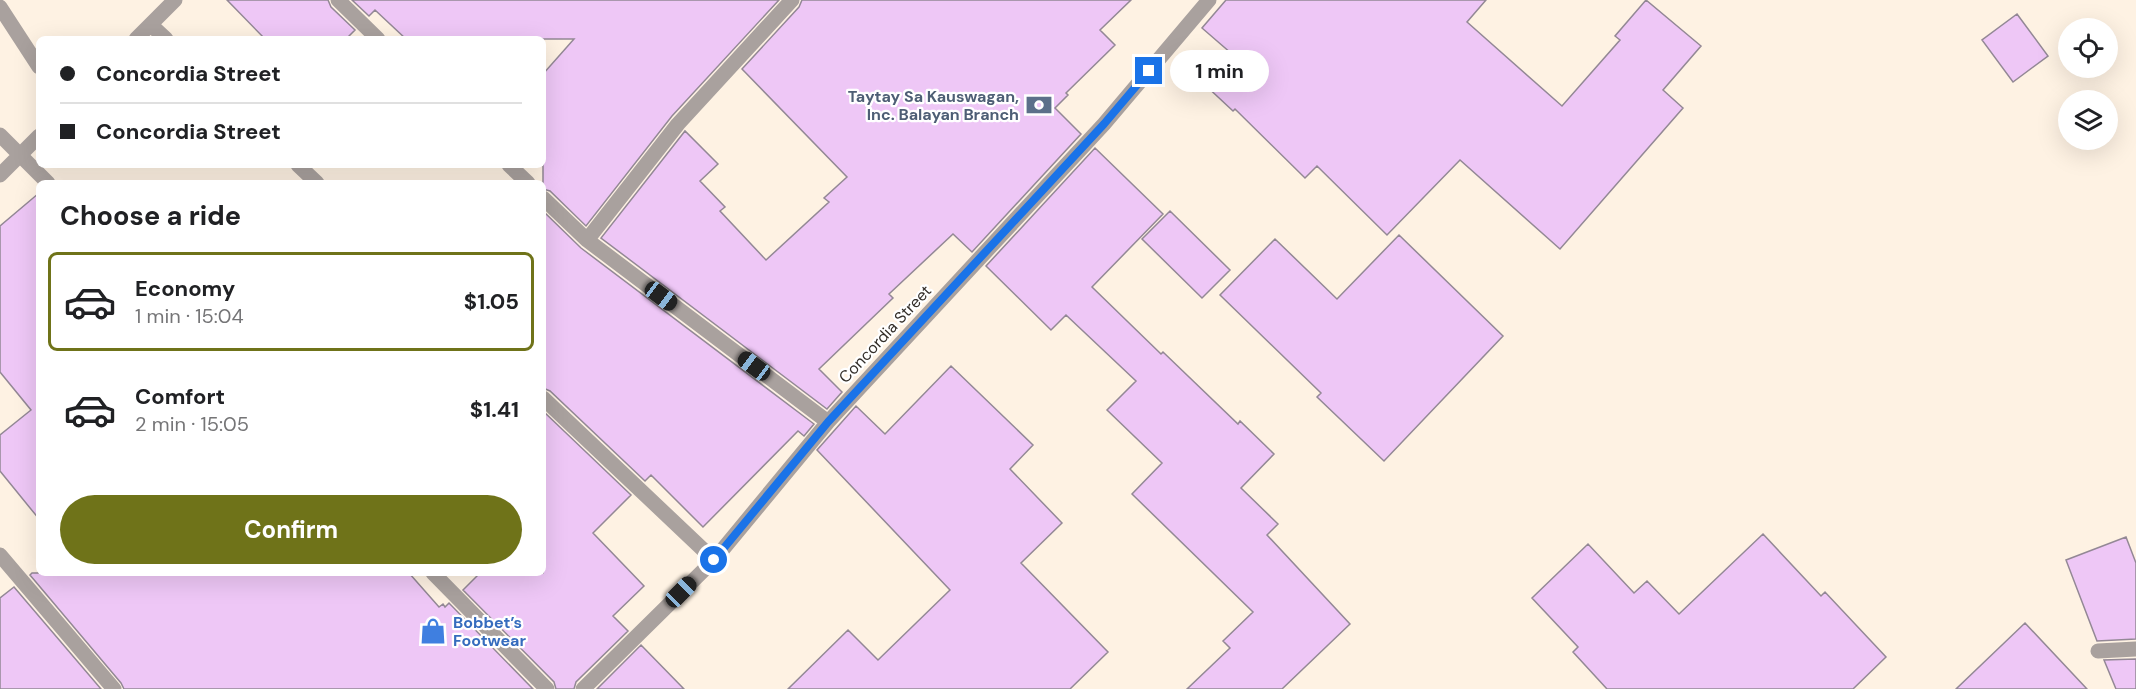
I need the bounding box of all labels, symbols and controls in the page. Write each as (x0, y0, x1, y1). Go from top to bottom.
map controls (2058, 18, 2118, 150)
button: locate (2058, 18, 2118, 78)
callout: 1 min (1170, 50, 1269, 92)
route end (1135, 57, 1162, 84)
text: 1 min (1195, 58, 1244, 84)
text: Concordia Street (96, 59, 281, 88)
place label: Taytay Sa Kauswagan, Inc. Balayan Branch (848, 86, 1019, 125)
bank icon: Taytay Sa Kauswagan, Inc. Balayan Branch (1024, 90, 1054, 120)
button: layers (2058, 90, 2118, 150)
text: Concordia Street (96, 117, 281, 146)
text: Choose a ride (60, 198, 241, 233)
text: Economy (135, 274, 235, 303)
icon: car (63, 275, 117, 329)
car (641, 278, 681, 314)
street label: Concordia Street (834, 281, 936, 387)
text: $1.05 (464, 287, 519, 316)
text: 1 min · 15:04 (135, 303, 244, 329)
car (734, 348, 774, 384)
text: Comfort (135, 382, 225, 411)
icon: car (63, 383, 117, 437)
text: $1.41 (470, 395, 519, 424)
text: 2 min · 15:05 (135, 411, 249, 437)
button: Confirm (60, 495, 522, 564)
route start (700, 546, 727, 573)
car (662, 573, 700, 611)
place label: Bobbet’s Footwear (453, 612, 526, 651)
shop icon: Bobbet’s Footwear (418, 616, 448, 646)

